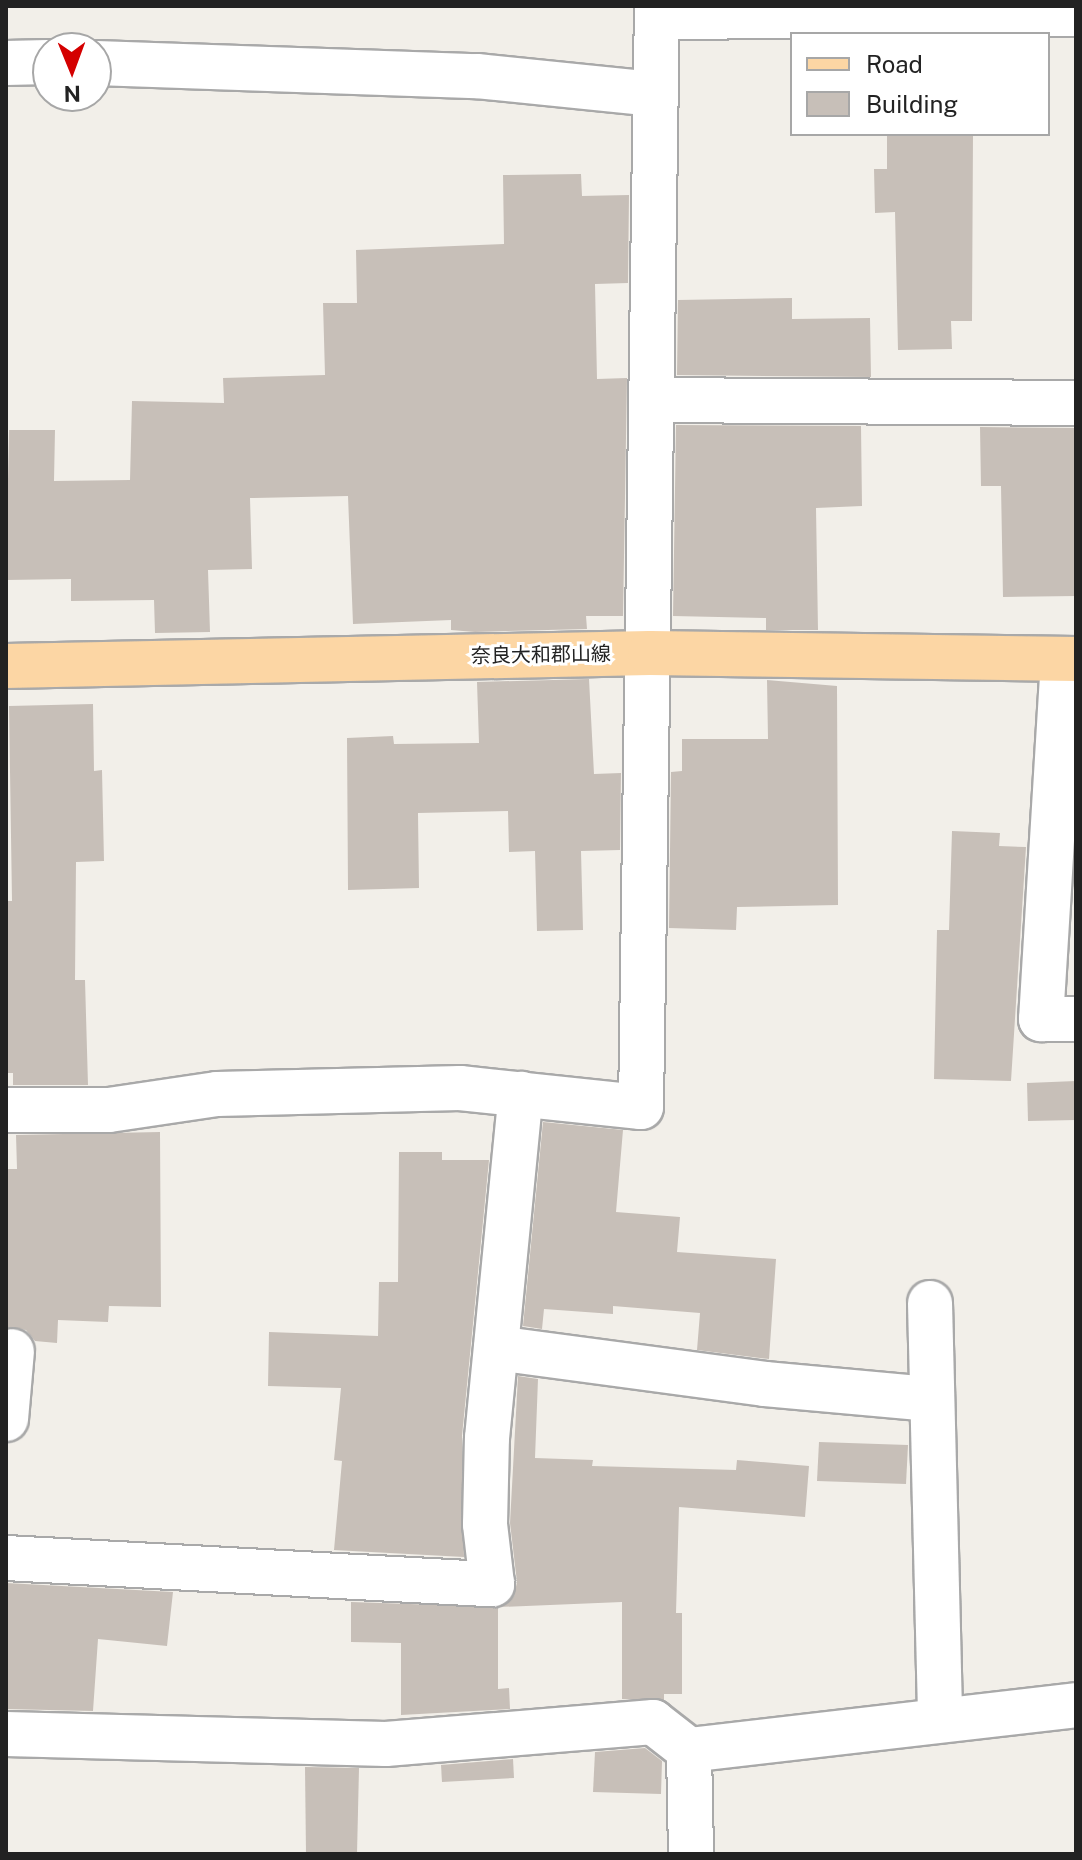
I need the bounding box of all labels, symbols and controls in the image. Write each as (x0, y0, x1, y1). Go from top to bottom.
north arrow (32, 32, 112, 112)
legend (790, 32, 1050, 136)
text: Road (866, 50, 923, 78)
text: N (64, 81, 81, 107)
text: Building (866, 90, 958, 118)
street label: 奈良大和郡山線 (471, 642, 611, 668)

